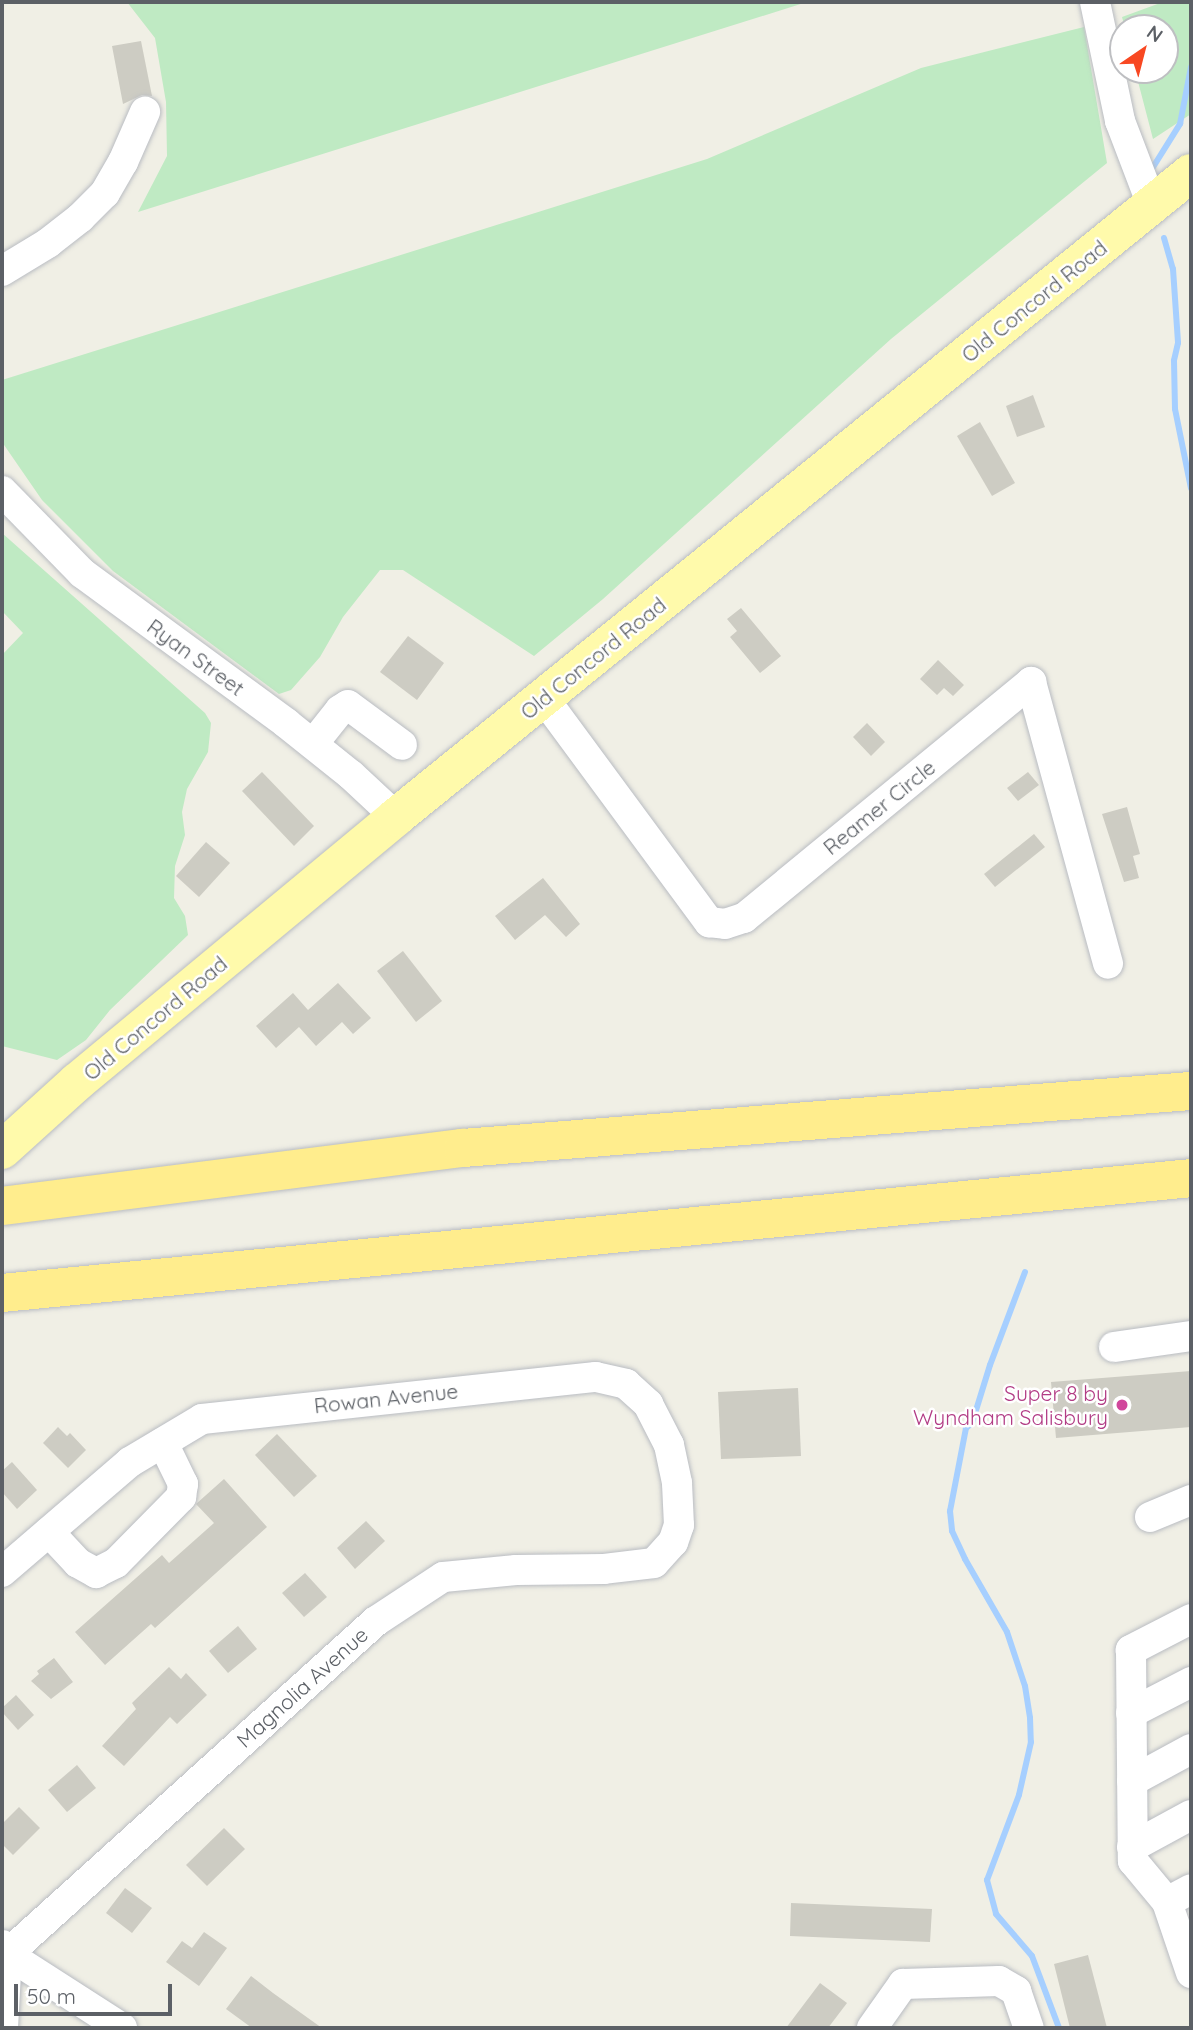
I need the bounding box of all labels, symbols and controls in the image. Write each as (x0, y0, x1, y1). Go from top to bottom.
north arrow (1109, 14, 1179, 84)
text: N (1142, 20, 1168, 47)
street label: Old Concord Road (956, 235, 1112, 367)
street label: Old Concord Road (515, 592, 671, 724)
street label: Ryan Street (142, 613, 250, 701)
street label: Reamer Circle (818, 754, 940, 860)
street label: Old Concord Road (78, 951, 232, 1085)
street label: Rowan Avenue (313, 1378, 459, 1418)
place label: Super 8 by Wyndham Salisbury (913, 1380, 1108, 1430)
marker: Super 8 by Wyndham Salisbury (1114, 1397, 1130, 1413)
street label: Magnolia Avenue (231, 1622, 373, 1752)
scale bar (18, 1970, 175, 2014)
text: 50 m (27, 1983, 76, 2009)

